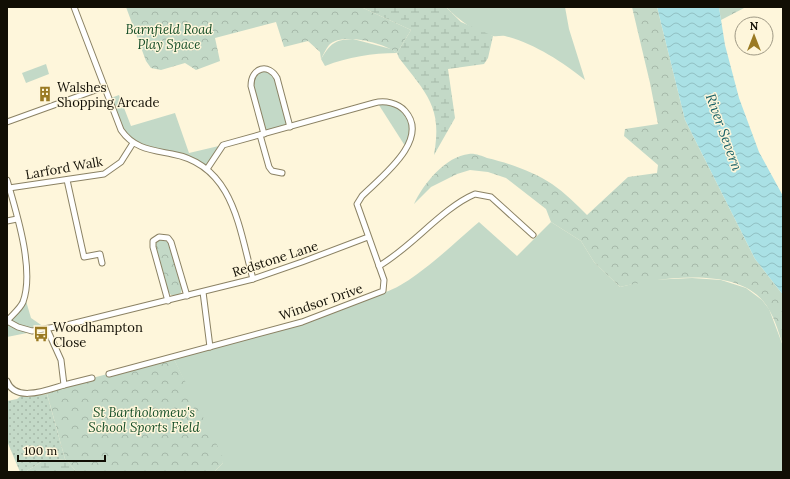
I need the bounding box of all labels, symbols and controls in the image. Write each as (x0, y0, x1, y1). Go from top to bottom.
north arrow (734, 16, 774, 56)
text: N (750, 19, 759, 33)
park label: Barnfield Road Play Space (125, 21, 213, 53)
place label: Walshes Shopping Arcade (57, 79, 160, 111)
building icon: Walshes Shopping Arcade (36, 85, 54, 103)
water label: River Severn (702, 91, 746, 173)
street label: Larford Walk (24, 153, 104, 183)
street label: Redstone Lane (230, 237, 320, 281)
street label: Windsor Drive (277, 280, 365, 324)
place label: Woodhampton Close (53, 319, 143, 351)
bus stop icon: Woodhampton Close (32, 325, 50, 343)
park label: St Bartholomew's School Sports Field (88, 404, 200, 436)
scale bar (18, 437, 105, 463)
text: 100 m (24, 443, 57, 458)

